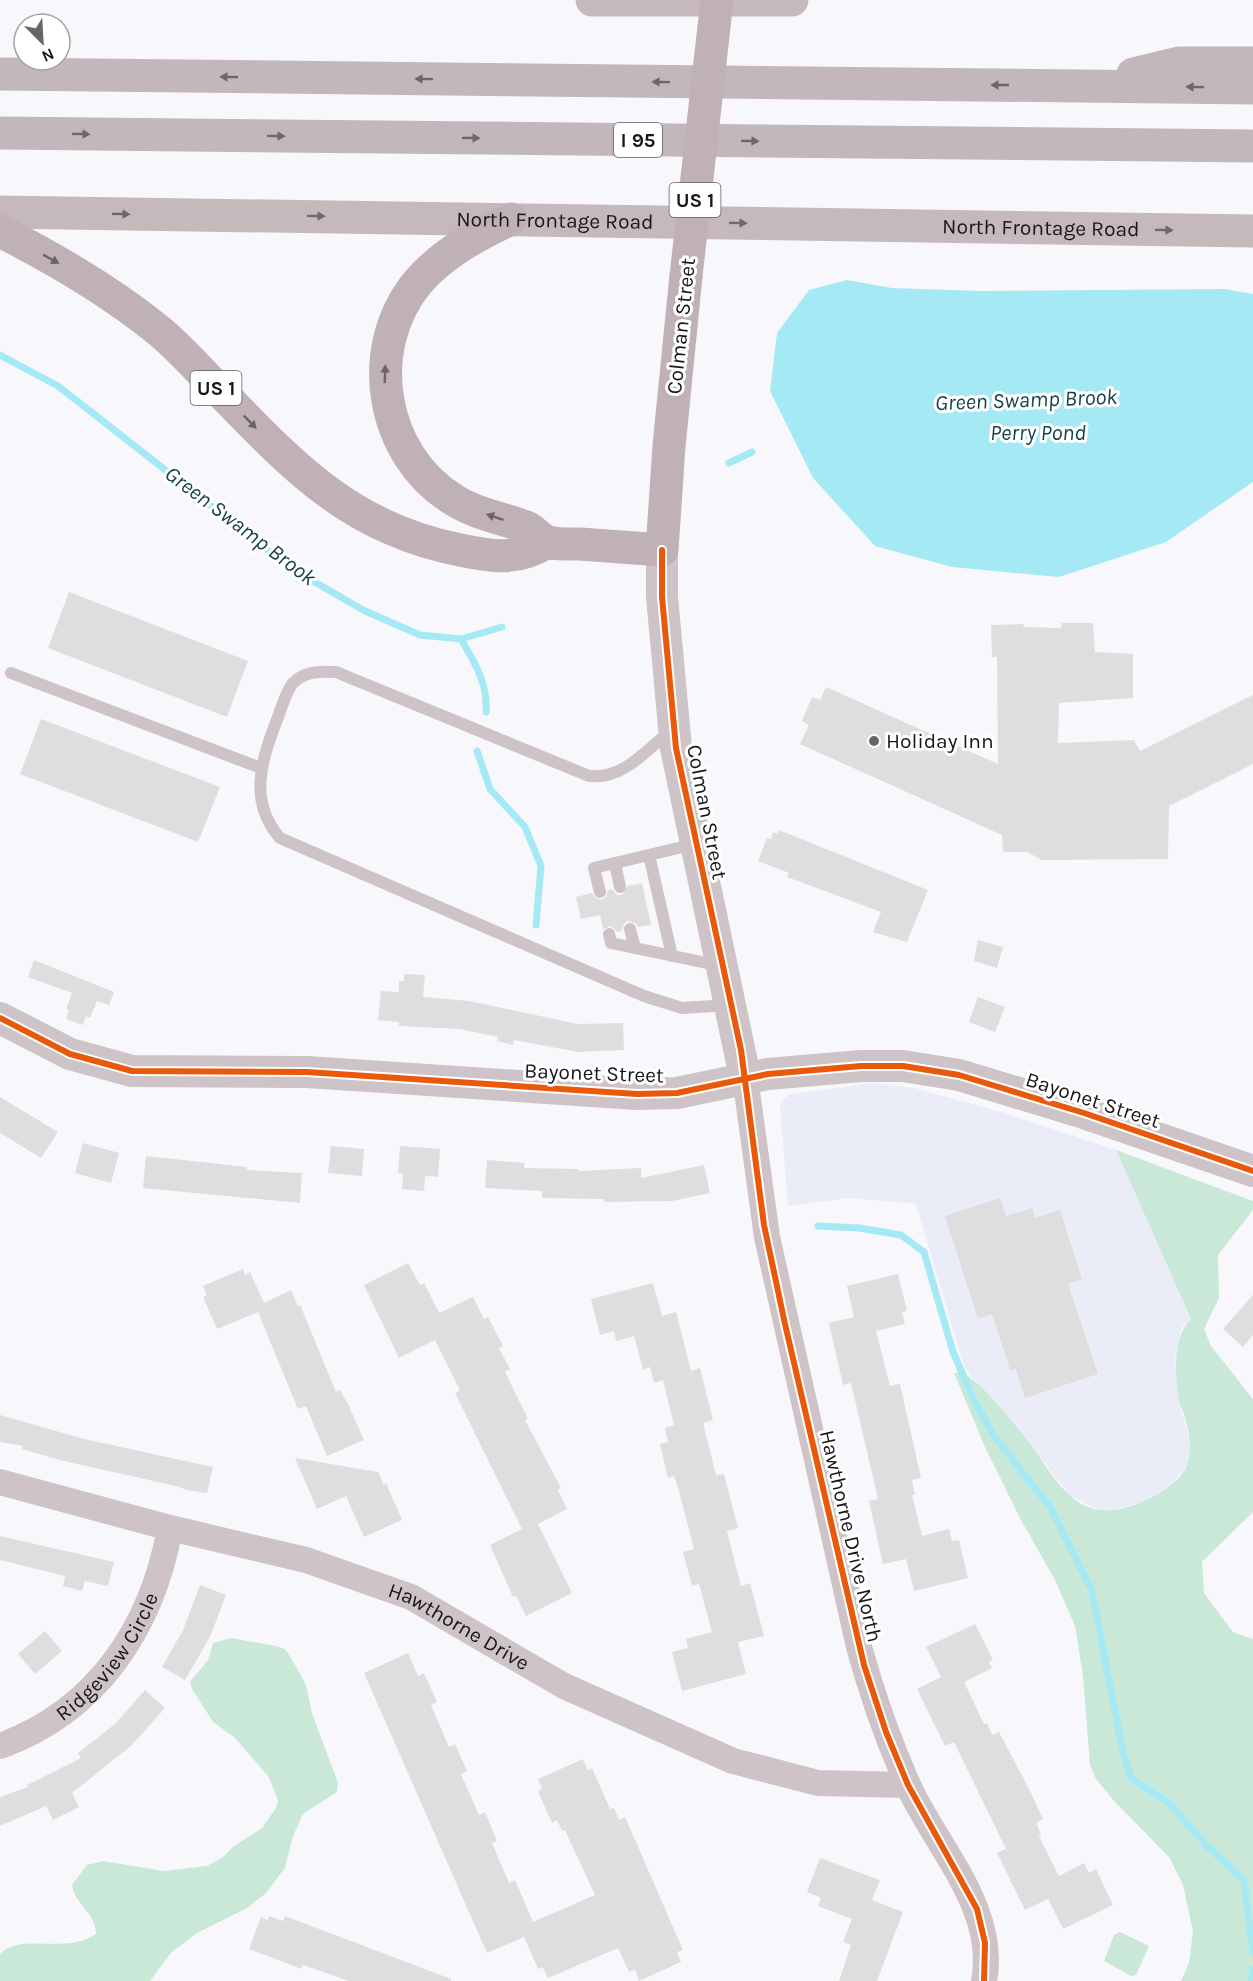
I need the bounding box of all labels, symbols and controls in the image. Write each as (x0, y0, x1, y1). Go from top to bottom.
north arrow (12, 12, 72, 72)
text: N (39, 44, 57, 66)
one-way arrow (220, 72, 239, 82)
one-way arrow (415, 74, 434, 84)
one-way arrow (652, 77, 671, 87)
one-way arrow (990, 80, 1009, 90)
one-way arrow (1185, 82, 1204, 92)
road number: I 95 (614, 123, 662, 157)
one-way arrow (71, 129, 90, 139)
one-way arrow (266, 131, 285, 141)
one-way arrow (461, 133, 480, 143)
one-way arrow (740, 136, 759, 146)
road number: US 1 (670, 183, 720, 217)
street label: North Frontage Road (456, 207, 654, 234)
one-way arrow (112, 209, 131, 218)
one-way arrow (307, 211, 326, 221)
street label: North Frontage Road (942, 214, 1140, 241)
one-way arrow (728, 218, 747, 228)
one-way arrow (1154, 225, 1173, 234)
one-way arrow (43, 254, 60, 264)
street label: Colman Street (662, 257, 700, 395)
one-way arrow (380, 364, 390, 383)
road number: US 1 (190, 371, 242, 405)
water label: Green Swamp Brook (934, 384, 1118, 416)
one-way arrow (243, 414, 257, 429)
water label: Perry Pond (990, 420, 1086, 446)
water label: Green Swamp Brook (160, 461, 322, 592)
one-way arrow (486, 512, 504, 522)
place label: Holiday Inn (886, 729, 994, 753)
marker: Holiday Inn (867, 734, 881, 748)
street label: Colman Street (682, 743, 732, 882)
street label: Bayonet Street (524, 1059, 664, 1087)
street label: Bayonet Street (1023, 1067, 1163, 1133)
street label: Hawthorne Drive North (815, 1428, 887, 1644)
street label: Hawthorne Drive (385, 1578, 534, 1675)
street label: Ridgeview Circle (51, 1589, 163, 1726)

